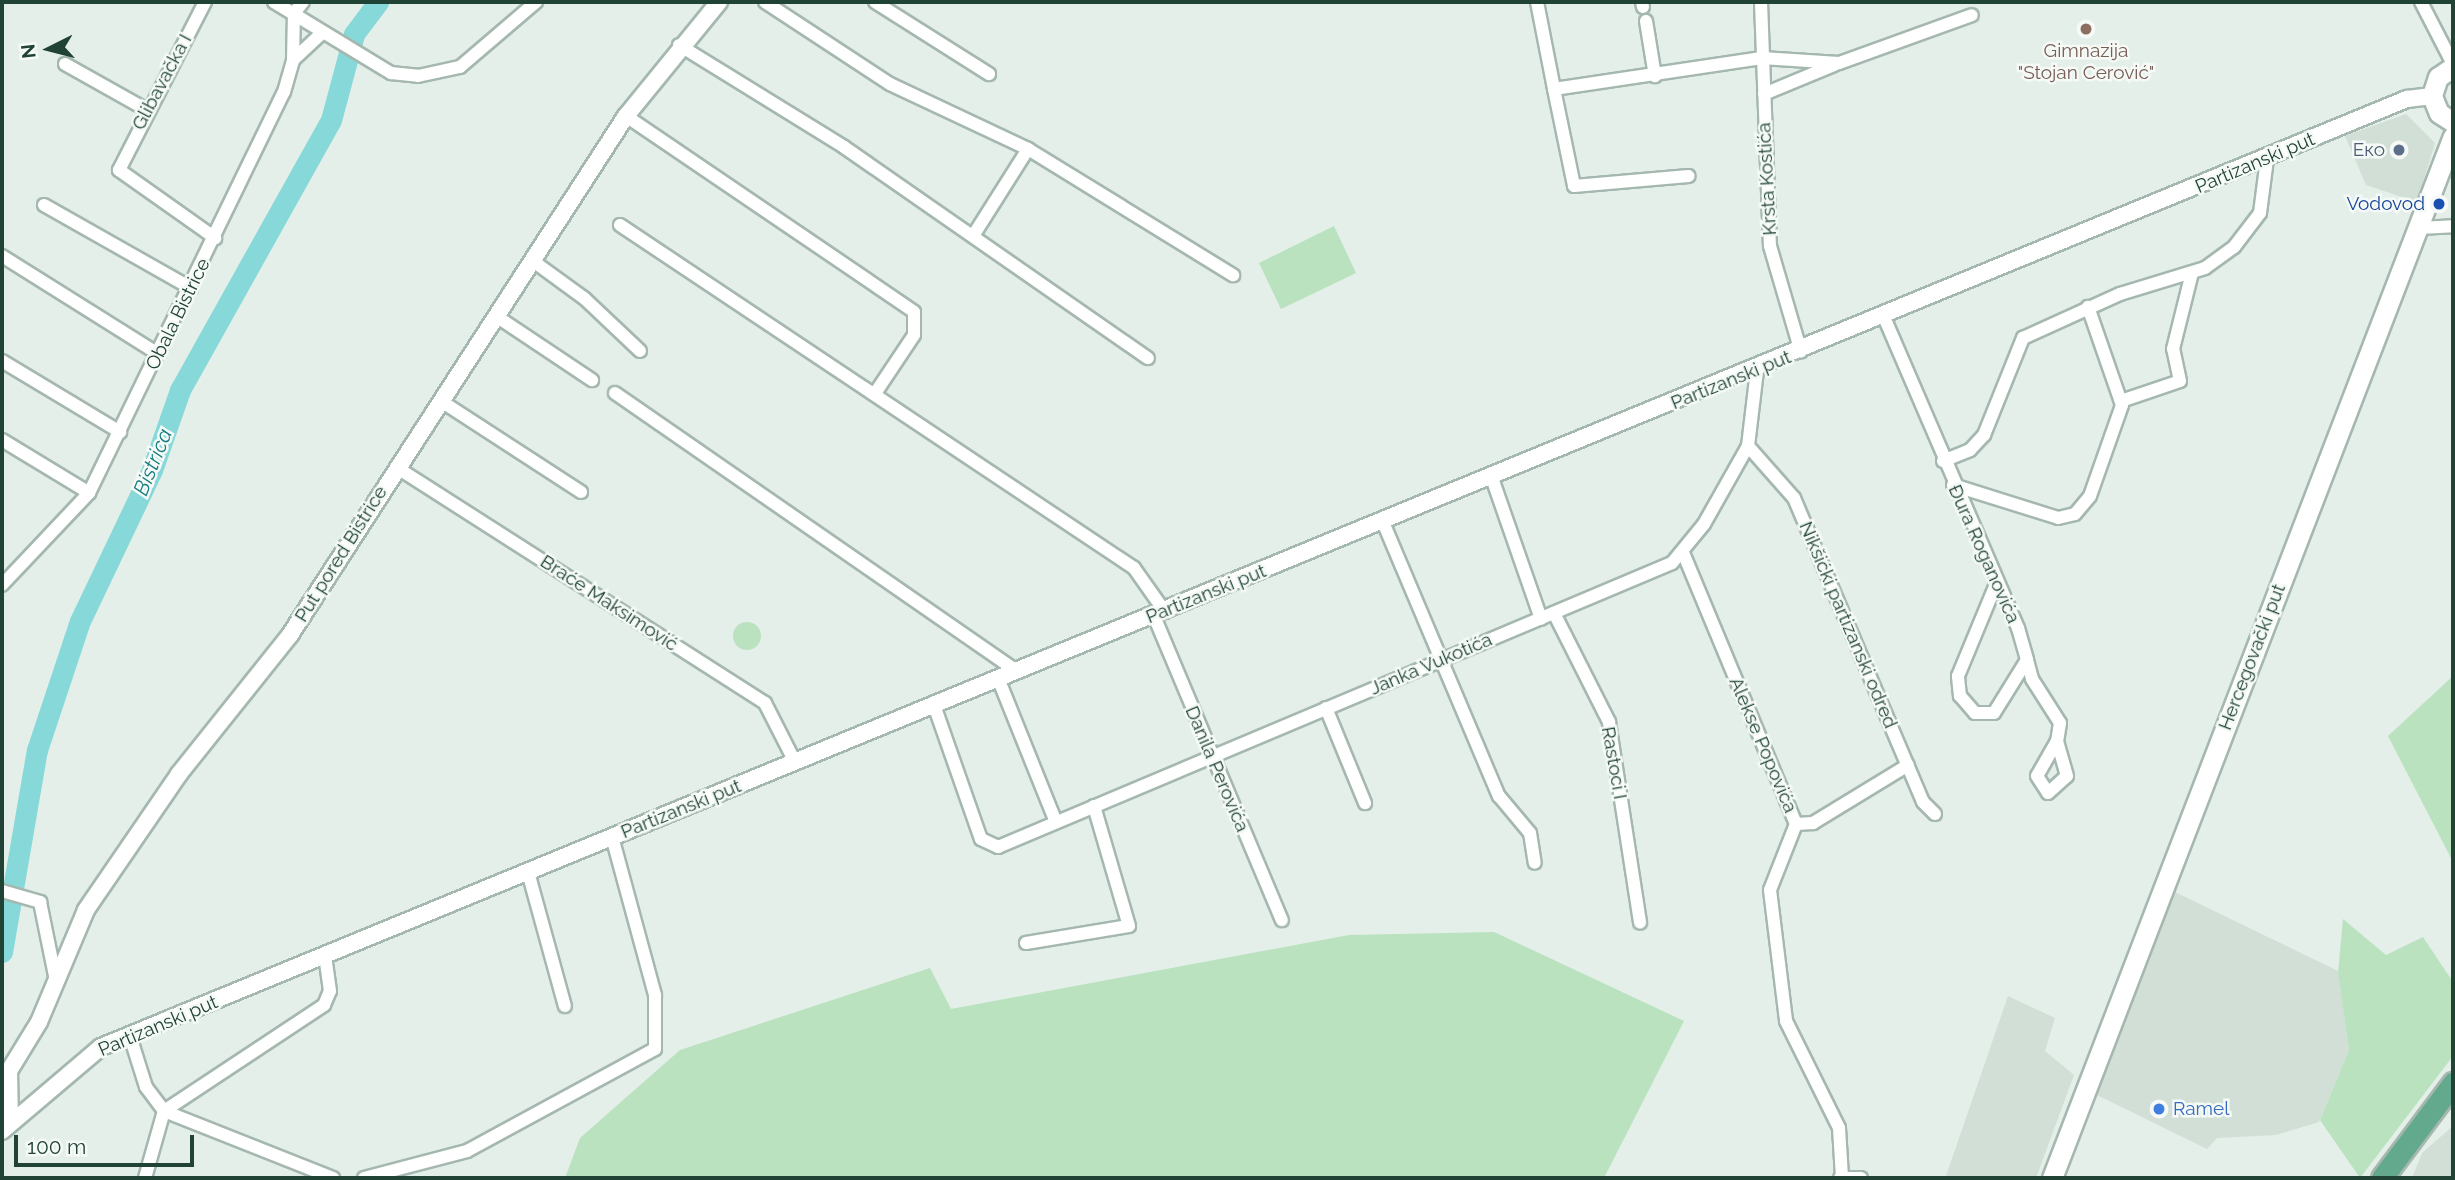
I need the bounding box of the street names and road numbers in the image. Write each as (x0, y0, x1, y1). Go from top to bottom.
street label: Glibavačka I (127, 30, 197, 134)
street label: Krsta Kostića (1753, 122, 1781, 236)
street label: Partizanski put (2192, 128, 2318, 198)
street label: Obala Bistrice (141, 254, 215, 374)
street label: Partizanski put (1668, 346, 1794, 414)
street label: Đura Roganovića (1943, 481, 2025, 627)
street label: Put pored Bistrice (290, 482, 392, 626)
street label: Nikšićki partizanski odred (1794, 518, 1902, 732)
street label: Braće Maksimović (536, 550, 682, 656)
street label: Partizanski put (1143, 560, 1269, 628)
street label: Hercegovački put (2214, 581, 2290, 733)
street label: Janka Vukotića (1366, 628, 1496, 700)
street label: Alekse Popovića (1724, 674, 1802, 816)
street label: Danila Perovića (1180, 703, 1254, 835)
street label: Rastoci I (1596, 725, 1632, 801)
street label: Partizanski put (618, 775, 744, 843)
street label: Partizanski put (95, 991, 221, 1061)

